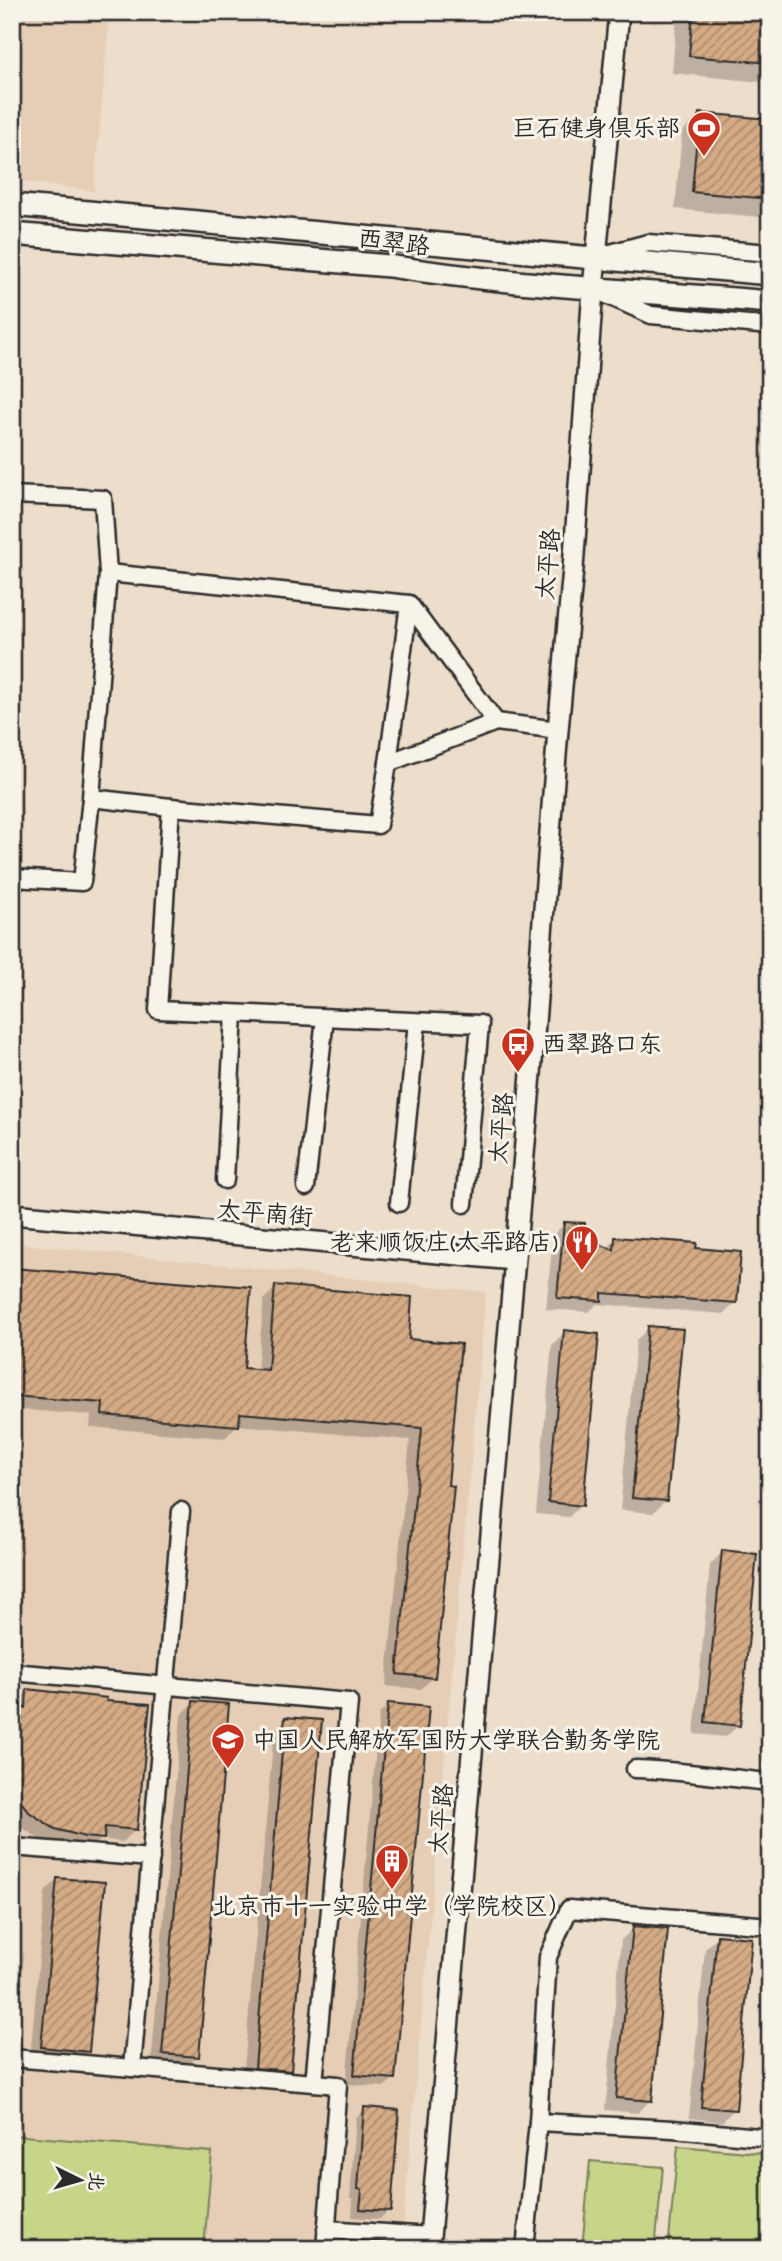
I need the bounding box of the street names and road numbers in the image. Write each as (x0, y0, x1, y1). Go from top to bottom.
street label: 西翠路 (356, 224, 431, 266)
street label: 太平路 (531, 527, 571, 602)
street label: 太平路 (484, 1091, 524, 1166)
street label: 太平南街 (215, 1195, 314, 1237)
street label: 太平路 (424, 1782, 464, 1857)

